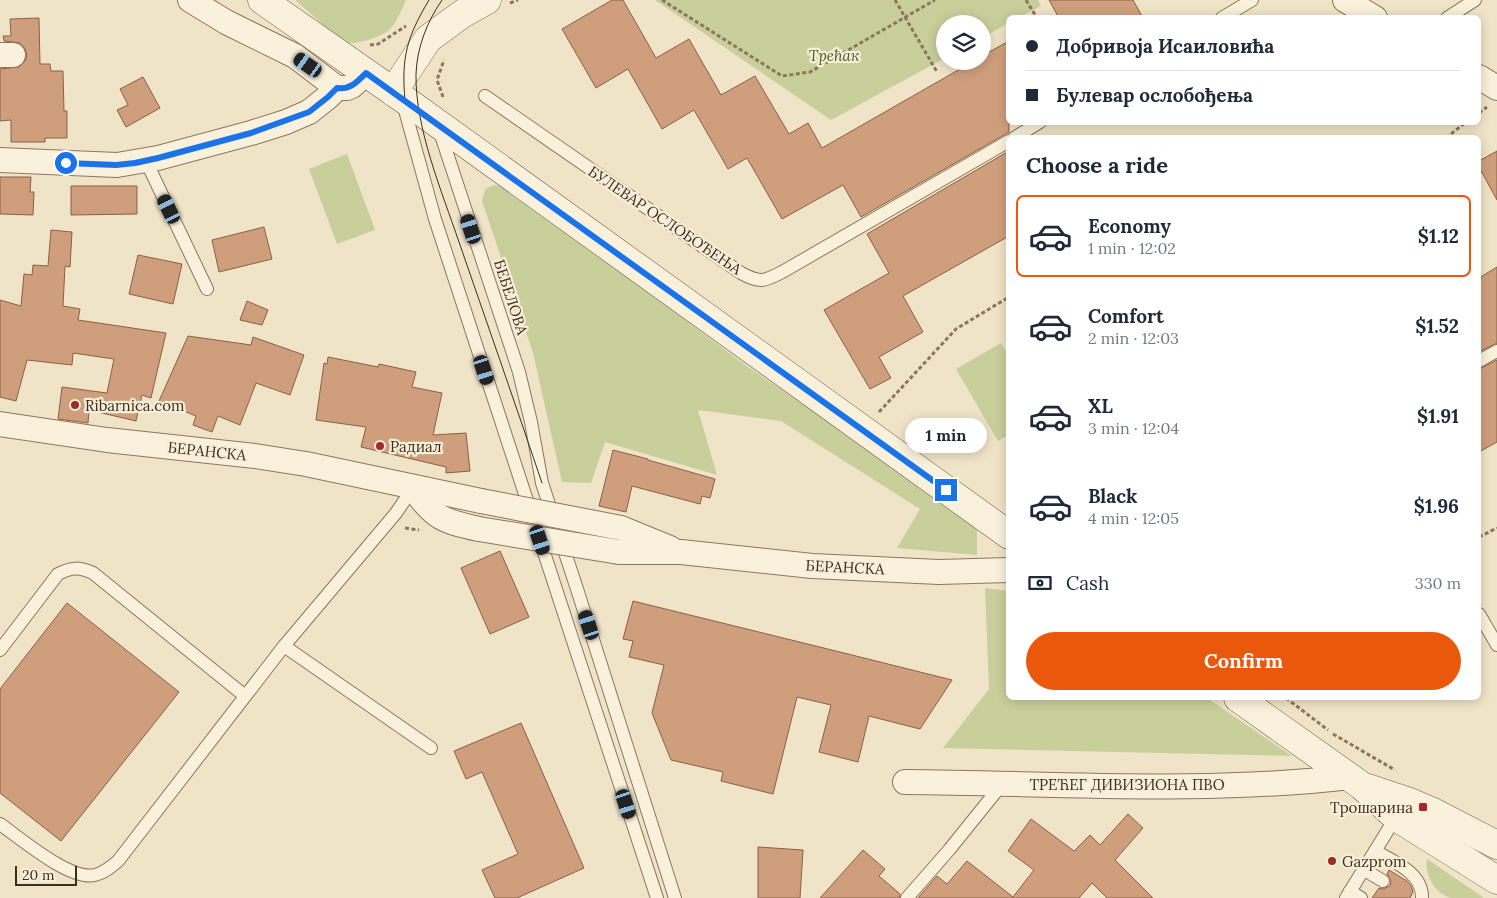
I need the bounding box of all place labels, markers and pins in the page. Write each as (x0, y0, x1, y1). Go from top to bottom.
place label: Ribarnica.com (85, 396, 184, 415)
marker: Ribarnica.com (69, 399, 81, 411)
place label: Радиал (390, 437, 442, 456)
marker: Радиал (374, 440, 386, 452)
place label: Трошарина (1330, 798, 1413, 817)
marker: Трошарина (1417, 801, 1429, 813)
place label: Gazprom (1342, 852, 1406, 871)
marker: Gazprom (1326, 855, 1338, 867)

